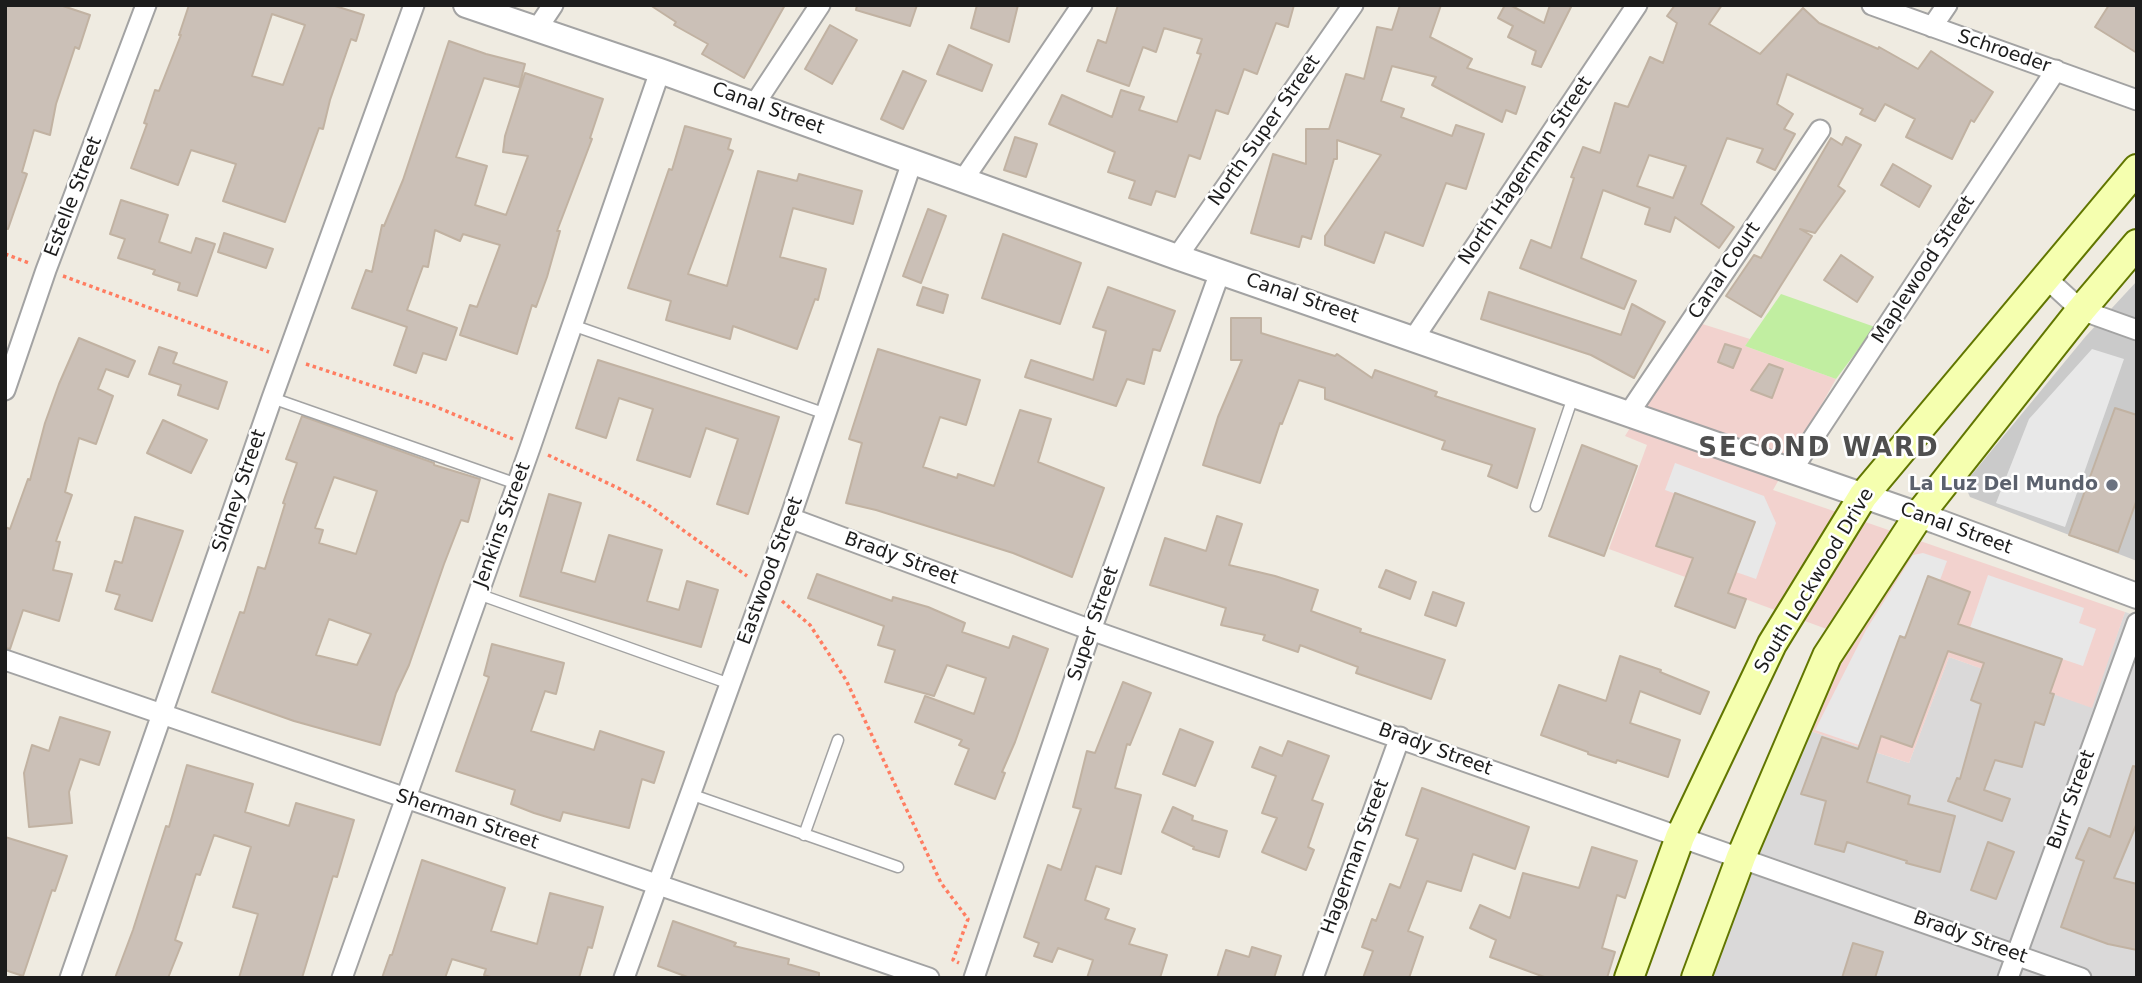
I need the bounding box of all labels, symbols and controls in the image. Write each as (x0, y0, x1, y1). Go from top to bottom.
street label: Schroeder (1955, 25, 2053, 79)
street label: North Super Street (1204, 51, 1326, 211)
street label: North Hagerman Street (1454, 72, 1598, 270)
street label: Canal Street (709, 78, 827, 140)
street label: Estelle Street (41, 134, 107, 260)
street label: Maplewood Street (1868, 192, 1980, 348)
street label: Canal Court (1684, 218, 1766, 324)
street label: Canal Street (1243, 269, 1361, 329)
street label: Sidney Street (208, 427, 272, 555)
district label: SECOND WARD (1700, 433, 1938, 465)
street label: Jenkins Street (470, 459, 536, 591)
place label: La Luz Del Mundo (1909, 474, 2098, 496)
marker: La Luz Del Mundo (2104, 477, 2120, 493)
street label: South Lockwood Drive (1751, 484, 1879, 678)
street label: Eastwood Street (734, 494, 808, 648)
street label: Canal Street (1897, 498, 2015, 560)
street label: Brady Street (841, 528, 961, 590)
street label: Super Street (1064, 564, 1124, 684)
street label: Brady Street (1375, 719, 1495, 781)
street label: Burr Street (2043, 747, 2101, 853)
street label: Hagerman Street (1317, 776, 1395, 938)
street label: Sherman Street (393, 785, 541, 855)
street label: Brady Street (1910, 907, 2030, 969)

